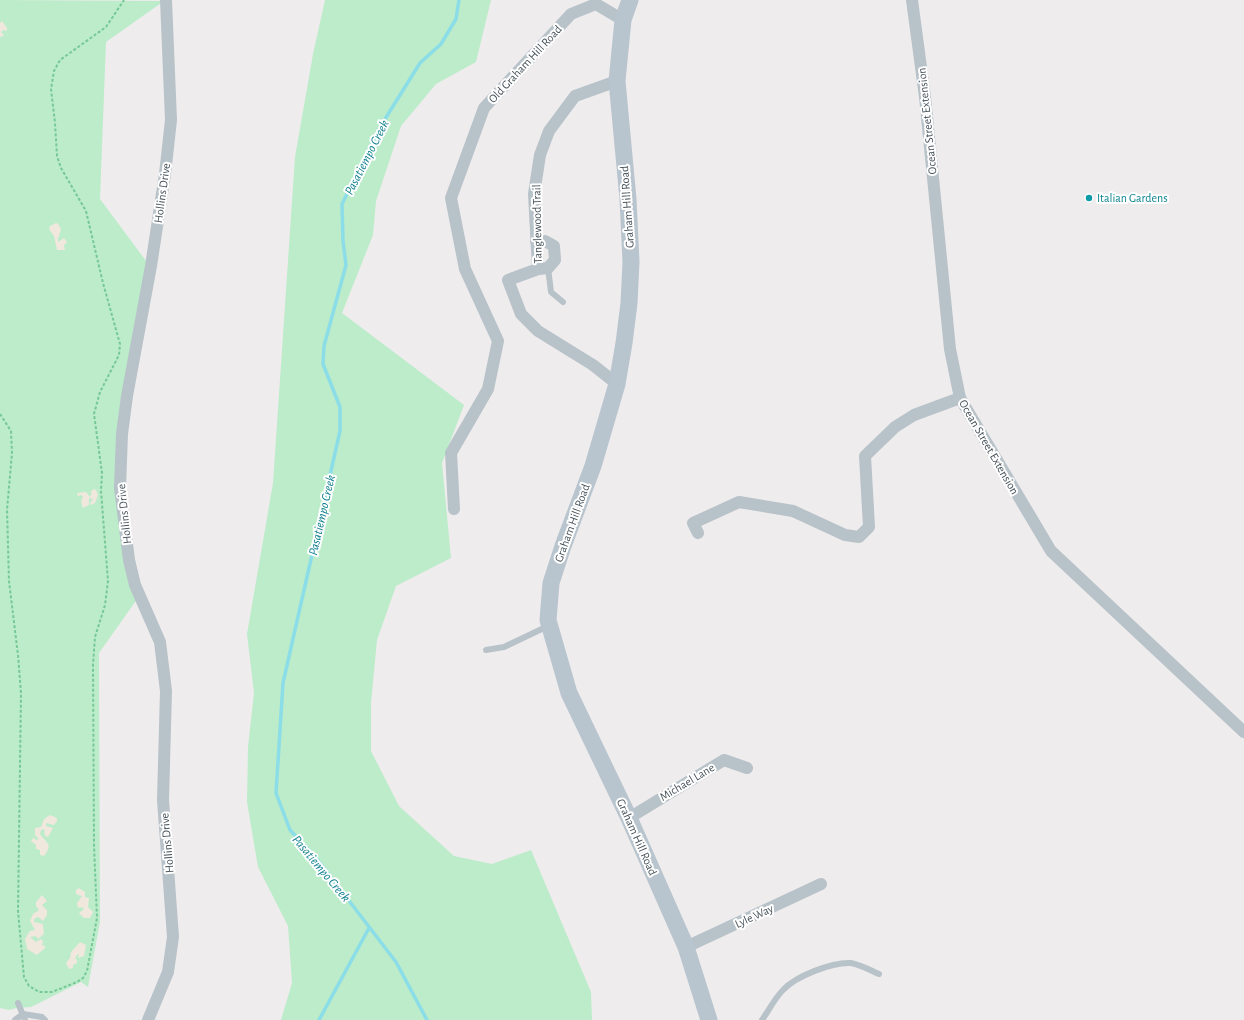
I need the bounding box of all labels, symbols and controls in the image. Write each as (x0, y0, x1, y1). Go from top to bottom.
street label: Old Graham Hill Road (486, 23, 564, 105)
street label: Ocean Street Extension (915, 67, 939, 175)
water label: Pasatiempo Creek (343, 118, 392, 197)
street label: Hollins Drive (152, 162, 172, 224)
street label: Graham Hill Road (618, 165, 636, 249)
street label: Tanglewood Trail (530, 184, 544, 264)
place label: Italian Gardens (1097, 192, 1168, 204)
marker: Italian Gardens (1084, 193, 1094, 203)
street label: Ocean Street Extension (957, 398, 1021, 496)
water label: Pasatiempo Creek (307, 474, 338, 557)
street label: Graham Hill Road (552, 482, 592, 564)
street label: Hollins Drive (115, 483, 133, 545)
street label: Michael Lane (658, 761, 716, 803)
street label: Graham Hill Road (615, 797, 659, 877)
street label: Hollins Drive (158, 812, 176, 874)
water label: Pasatiempo Creek (289, 833, 352, 905)
street label: Lyle Way (733, 902, 775, 931)

